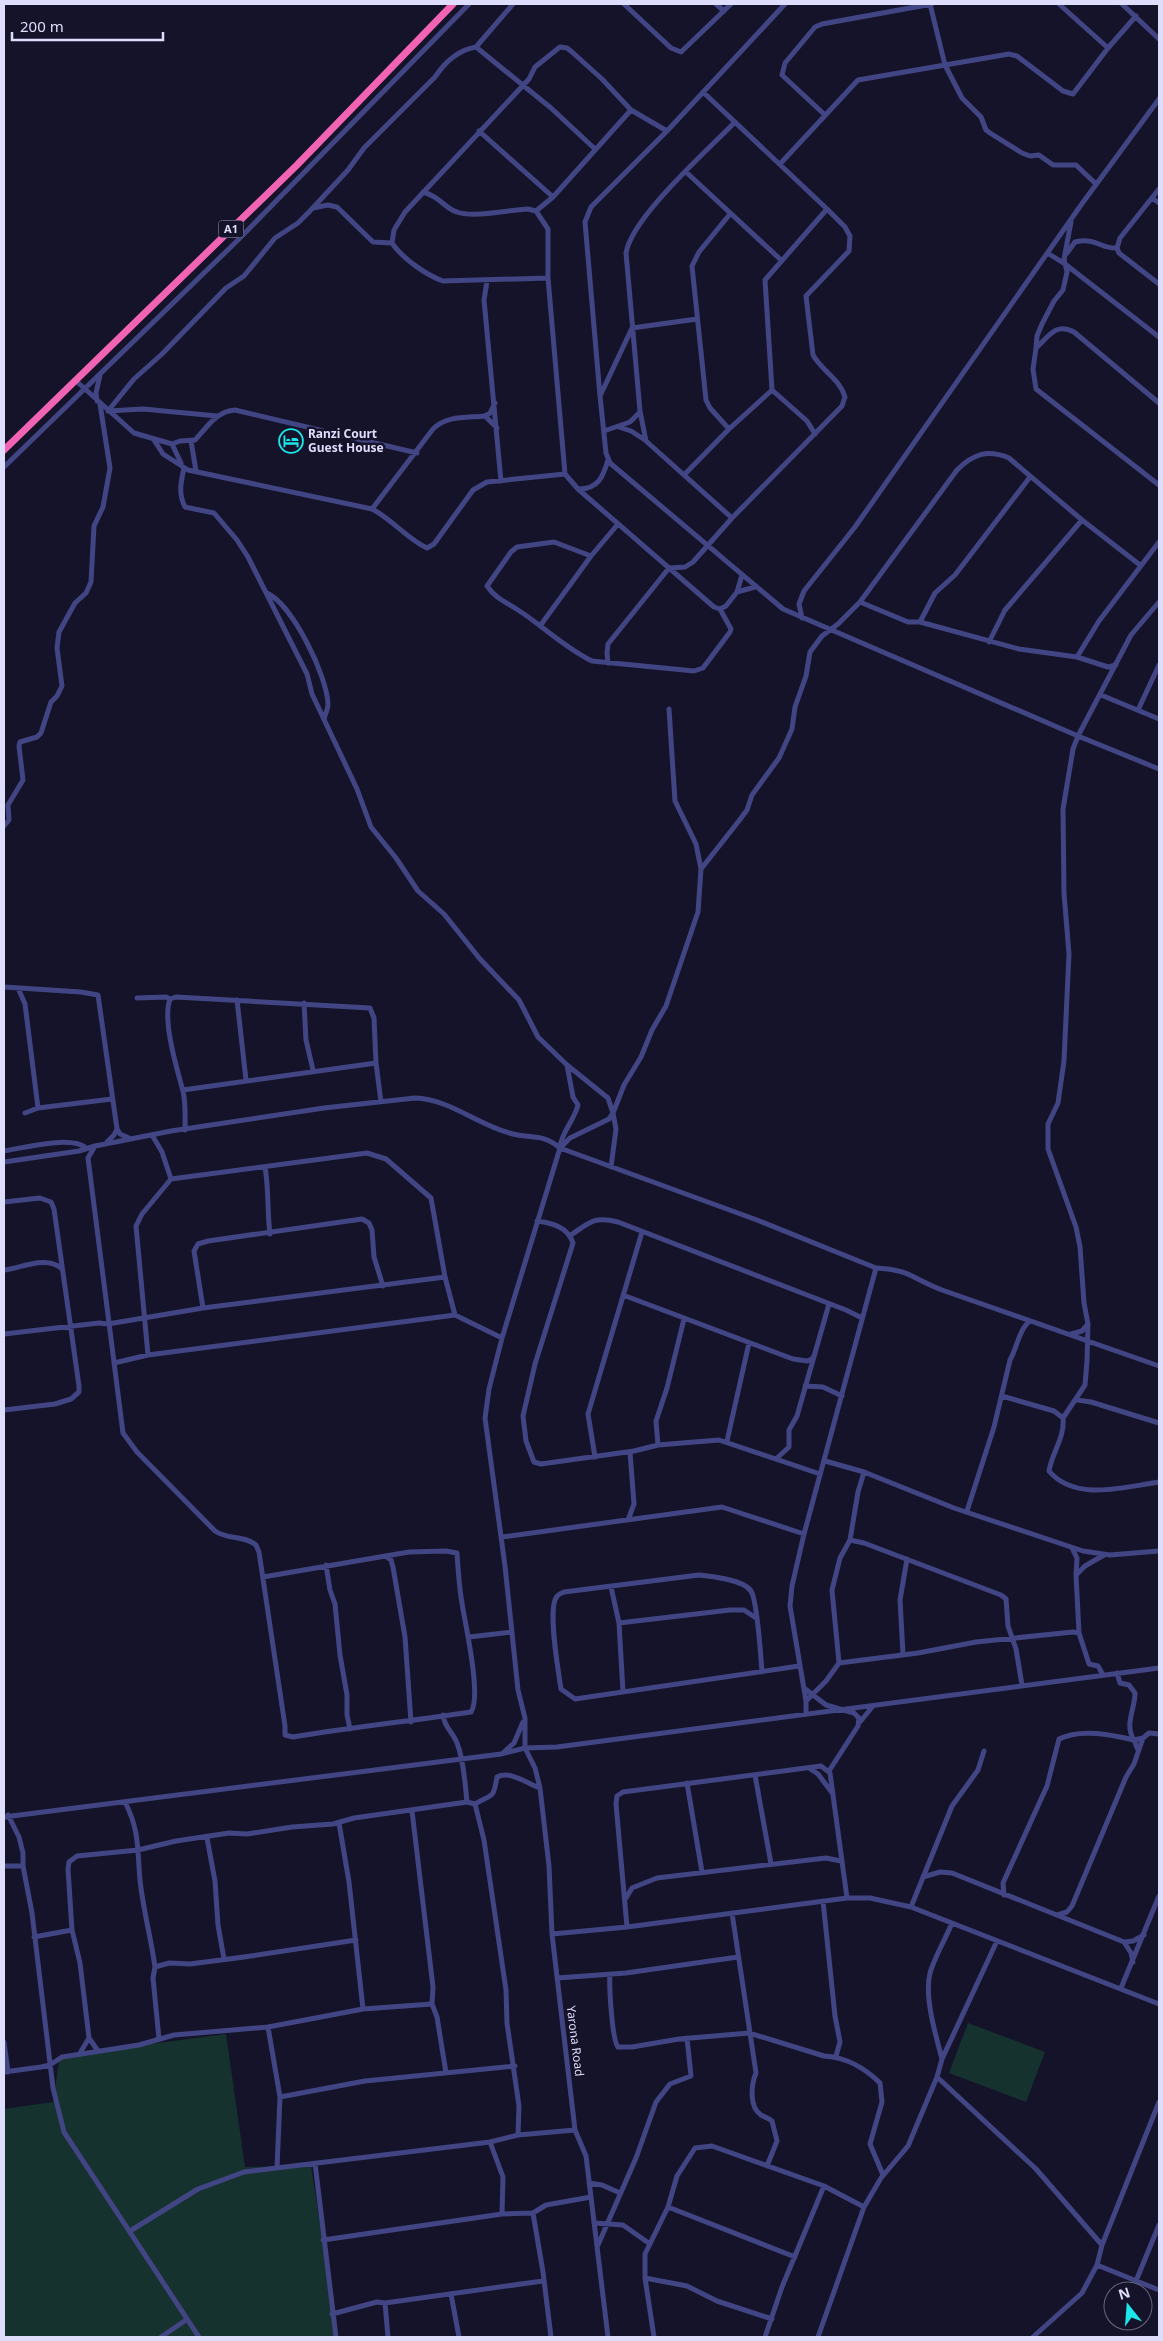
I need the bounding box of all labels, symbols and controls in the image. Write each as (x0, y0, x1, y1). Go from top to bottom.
scale bar (12, 10, 164, 42)
text: 200 m (20, 16, 64, 36)
road number: A1 (218, 220, 244, 238)
place label: Ranzi Court Guest House (308, 425, 384, 456)
hotel icon: Ranzi Court Guest House (278, 428, 304, 454)
street label: Yarona Road (563, 2005, 588, 2077)
north arrow (1103, 2281, 1153, 2331)
text: N (1116, 2282, 1132, 2304)

